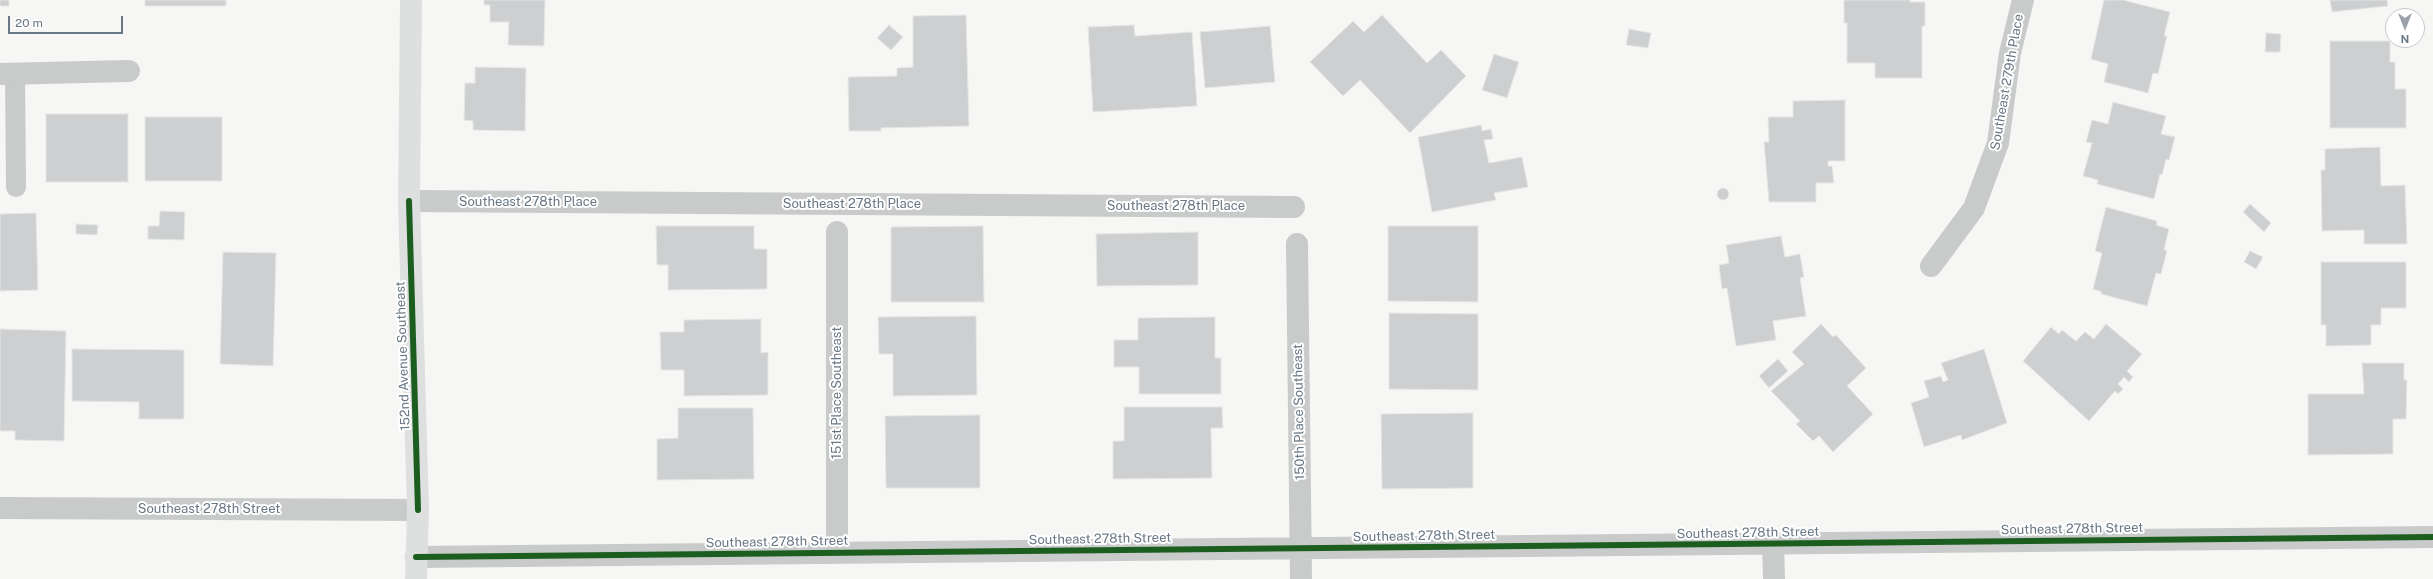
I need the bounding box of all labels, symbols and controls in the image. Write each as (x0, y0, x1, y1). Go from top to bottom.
scale bar (10, 8, 125, 34)
north arrow (2385, 8, 2425, 48)
street label: Southeast 279th Place (1987, 13, 2027, 151)
text: 20 m (15, 16, 43, 30)
text: N (2401, 33, 2409, 45)
street label: Southeast 278th Place (459, 194, 597, 210)
street label: Southeast 278th Place (783, 196, 921, 212)
street label: Southeast 278th Place (1107, 198, 1245, 214)
street label: 152nd Avenue Southeast (393, 281, 413, 431)
street label: 151st Place Southeast (829, 327, 845, 459)
street label: 150th Place Southeast (1290, 344, 1308, 480)
street label: Southeast 278th Street (138, 501, 280, 517)
street label: Southeast 278th Street (2001, 520, 2143, 538)
street label: Southeast 278th Street (1677, 524, 1819, 542)
street label: Southeast 278th Street (1353, 527, 1495, 545)
street label: Southeast 278th Street (1029, 530, 1171, 548)
street label: Southeast 278th Street (706, 533, 848, 551)

